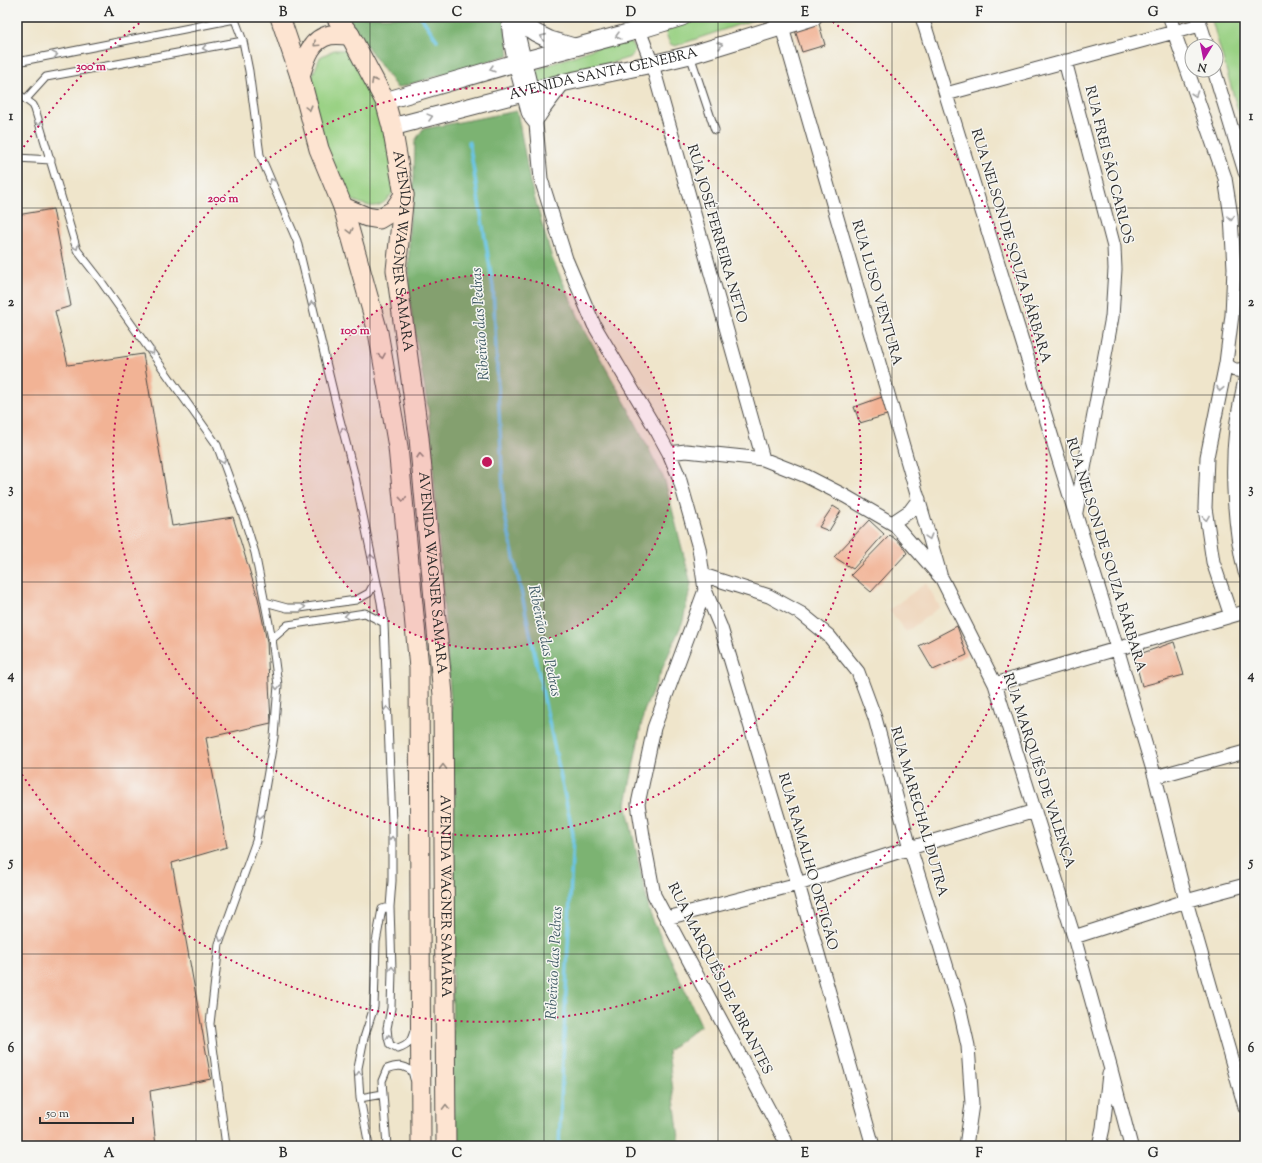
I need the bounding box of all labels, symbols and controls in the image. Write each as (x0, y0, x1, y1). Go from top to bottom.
text: A (104, 4, 115, 22)
text: B (279, 4, 288, 22)
text: C (452, 4, 462, 22)
text: D (626, 4, 636, 22)
text: E (801, 4, 809, 22)
text: F (975, 4, 983, 22)
text: G (1148, 4, 1159, 22)
one-way arrow (615, 31, 621, 39)
one-way arrow (540, 33, 547, 41)
north arrow (1184, 38, 1224, 78)
one-way arrow (313, 40, 321, 47)
one-way arrow (717, 41, 724, 50)
one-way arrow (202, 43, 208, 52)
street label: AVENIDA SANTA GENEBRA (507, 43, 701, 106)
one-way arrow (52, 51, 58, 59)
text: 300 m (76, 58, 106, 76)
text: N (1197, 58, 1209, 76)
one-way arrow (489, 64, 496, 73)
one-way arrow (372, 77, 379, 85)
street label: RUA FREI SÃO CARLOS (1079, 84, 1137, 246)
one-way arrow (1191, 90, 1199, 97)
one-way arrow (304, 104, 312, 111)
text: 1 (9, 108, 14, 126)
text: 1 (1249, 108, 1254, 126)
one-way arrow (426, 113, 433, 122)
one-way arrow (34, 119, 43, 126)
street label: RUA NELSON DE SOUZA BÁRBARA (965, 126, 1055, 366)
street label: RUA JOSÉ FERREIRA NETO (681, 142, 751, 326)
street label: AVENIDA WAGNER SAMARA (386, 149, 417, 354)
one-way arrow (268, 178, 276, 185)
text: 200 m (208, 190, 238, 208)
one-way arrow (1226, 215, 1235, 221)
street label: RUA LUSO VENTURA (846, 218, 907, 369)
one-way arrow (345, 227, 354, 234)
one-way arrow (72, 243, 80, 250)
water label: Ribeirão das Pedras (467, 267, 495, 381)
text: 2 (8, 294, 15, 312)
text: 2 (1248, 294, 1255, 312)
one-way arrow (309, 301, 317, 307)
text: 100 m (339, 322, 370, 340)
one-way arrow (147, 348, 154, 355)
one-way arrow (377, 353, 386, 360)
one-way arrow (1217, 386, 1225, 392)
one-way arrow (339, 427, 348, 434)
street label: RUA NELSON DE SOUZA BÁRBARA (1060, 435, 1150, 675)
one-way arrow (416, 453, 425, 459)
centre of rings (480, 455, 494, 469)
one-way arrow (219, 457, 227, 464)
street label: AVENIDA WAGNER SAMARA (412, 471, 451, 676)
text: 3 (8, 481, 14, 499)
text: 3 (1248, 481, 1254, 499)
one-way arrow (398, 496, 407, 502)
one-way arrow (1201, 515, 1210, 521)
one-way arrow (924, 533, 933, 540)
one-way arrow (368, 554, 376, 560)
water label: Ribeirão das Pedras (522, 583, 566, 699)
one-way arrow (300, 603, 306, 612)
one-way arrow (344, 611, 350, 620)
text: 4 (7, 667, 15, 685)
text: 4 (1247, 667, 1255, 685)
street label: RUA MARQUÊS DE VALENÇA (997, 671, 1079, 872)
one-way arrow (273, 684, 281, 690)
one-way arrow (383, 706, 392, 712)
street label: RUA MARECHAL DUTRA (884, 725, 952, 900)
one-way arrow (439, 764, 447, 770)
street label: RUA RAMALHO ORTIGÃO (772, 771, 842, 953)
street label: AVENIDA WAGNER SAMARA (434, 795, 455, 999)
one-way arrow (256, 813, 265, 819)
one-way arrow (388, 836, 396, 842)
text: 5 (8, 854, 14, 872)
text: 5 (1248, 854, 1254, 872)
street label: RUA MARQUÊS DE ABRANTES (662, 880, 776, 1078)
water label: Ribeirão das Pedras (542, 906, 568, 1020)
one-way arrow (217, 936, 226, 943)
one-way arrow (388, 966, 396, 972)
one-way arrow (385, 1034, 393, 1040)
text: 6 (8, 1040, 15, 1058)
text: 6 (1248, 1040, 1255, 1058)
one-way arrow (354, 1071, 363, 1077)
scale bar (40, 1099, 133, 1125)
one-way arrow (442, 1104, 450, 1110)
text: 50 m (45, 1105, 69, 1123)
text: A (104, 1145, 115, 1163)
text: B (279, 1145, 288, 1163)
text: C (452, 1145, 462, 1163)
text: D (626, 1145, 636, 1163)
text: E (801, 1145, 809, 1163)
text: F (975, 1145, 983, 1163)
text: G (1148, 1145, 1159, 1163)

